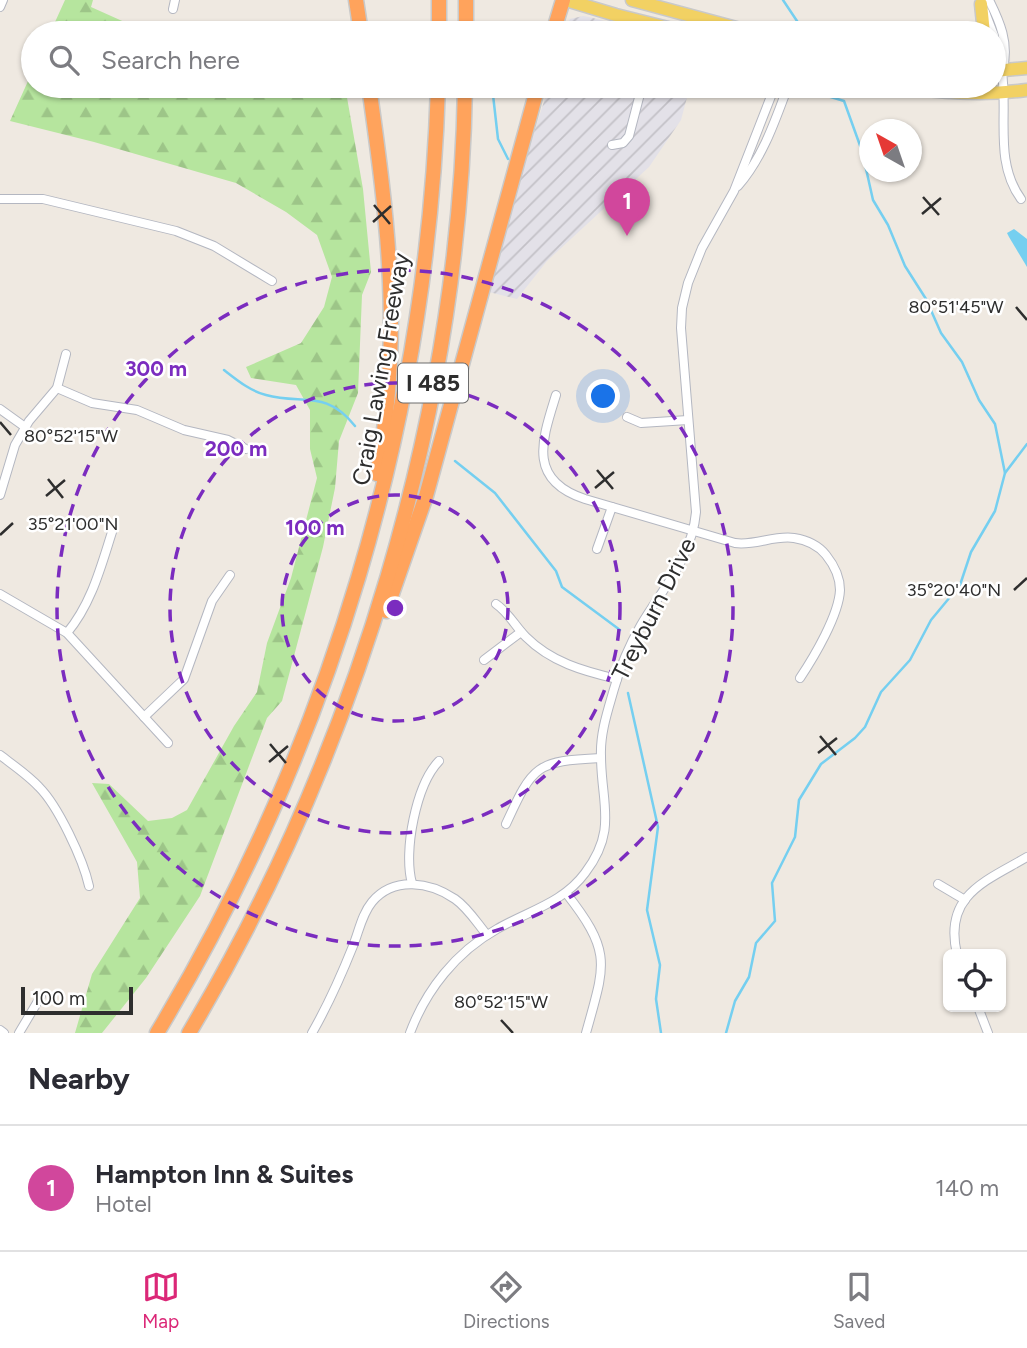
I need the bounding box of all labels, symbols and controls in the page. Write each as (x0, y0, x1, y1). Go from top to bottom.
search box (21, 21, 1006, 98)
icon: search (45, 41, 83, 79)
text: Search here (101, 44, 240, 76)
north arrow (859, 119, 922, 182)
pin: 1 (604, 178, 650, 236)
street label: Craig Lawing Freeway (346, 250, 415, 487)
text: 80°51'45"W (908, 296, 1004, 318)
text: 300 m (125, 356, 187, 381)
road number: I 485 (398, 364, 468, 402)
your location (586, 379, 620, 413)
text: 80°52'15"W (24, 425, 119, 447)
text: 200 m (205, 436, 267, 461)
text: 35°21'00"N (28, 513, 118, 535)
text: 100 m (285, 515, 345, 540)
street label: Treyburn Drive (605, 533, 702, 685)
text: 35°20'40"N (907, 579, 1001, 601)
centre of rings (383, 596, 407, 620)
map controls (943, 949, 1006, 1012)
button: locate (943, 949, 1006, 1012)
scale bar (21, 984, 133, 1016)
text: 100 m (32, 987, 85, 1010)
text: 80°52'15"W (454, 991, 549, 1013)
text: Nearby (28, 1060, 130, 1097)
text: Hampton Inn & Suites (95, 1158, 353, 1190)
text: 1 (46, 1174, 56, 1202)
text: 140 m (935, 1174, 999, 1202)
text: Hotel (95, 1190, 152, 1218)
tab: Map (142, 1268, 180, 1333)
tab: Directions (463, 1268, 550, 1333)
tab: Saved (833, 1268, 885, 1333)

